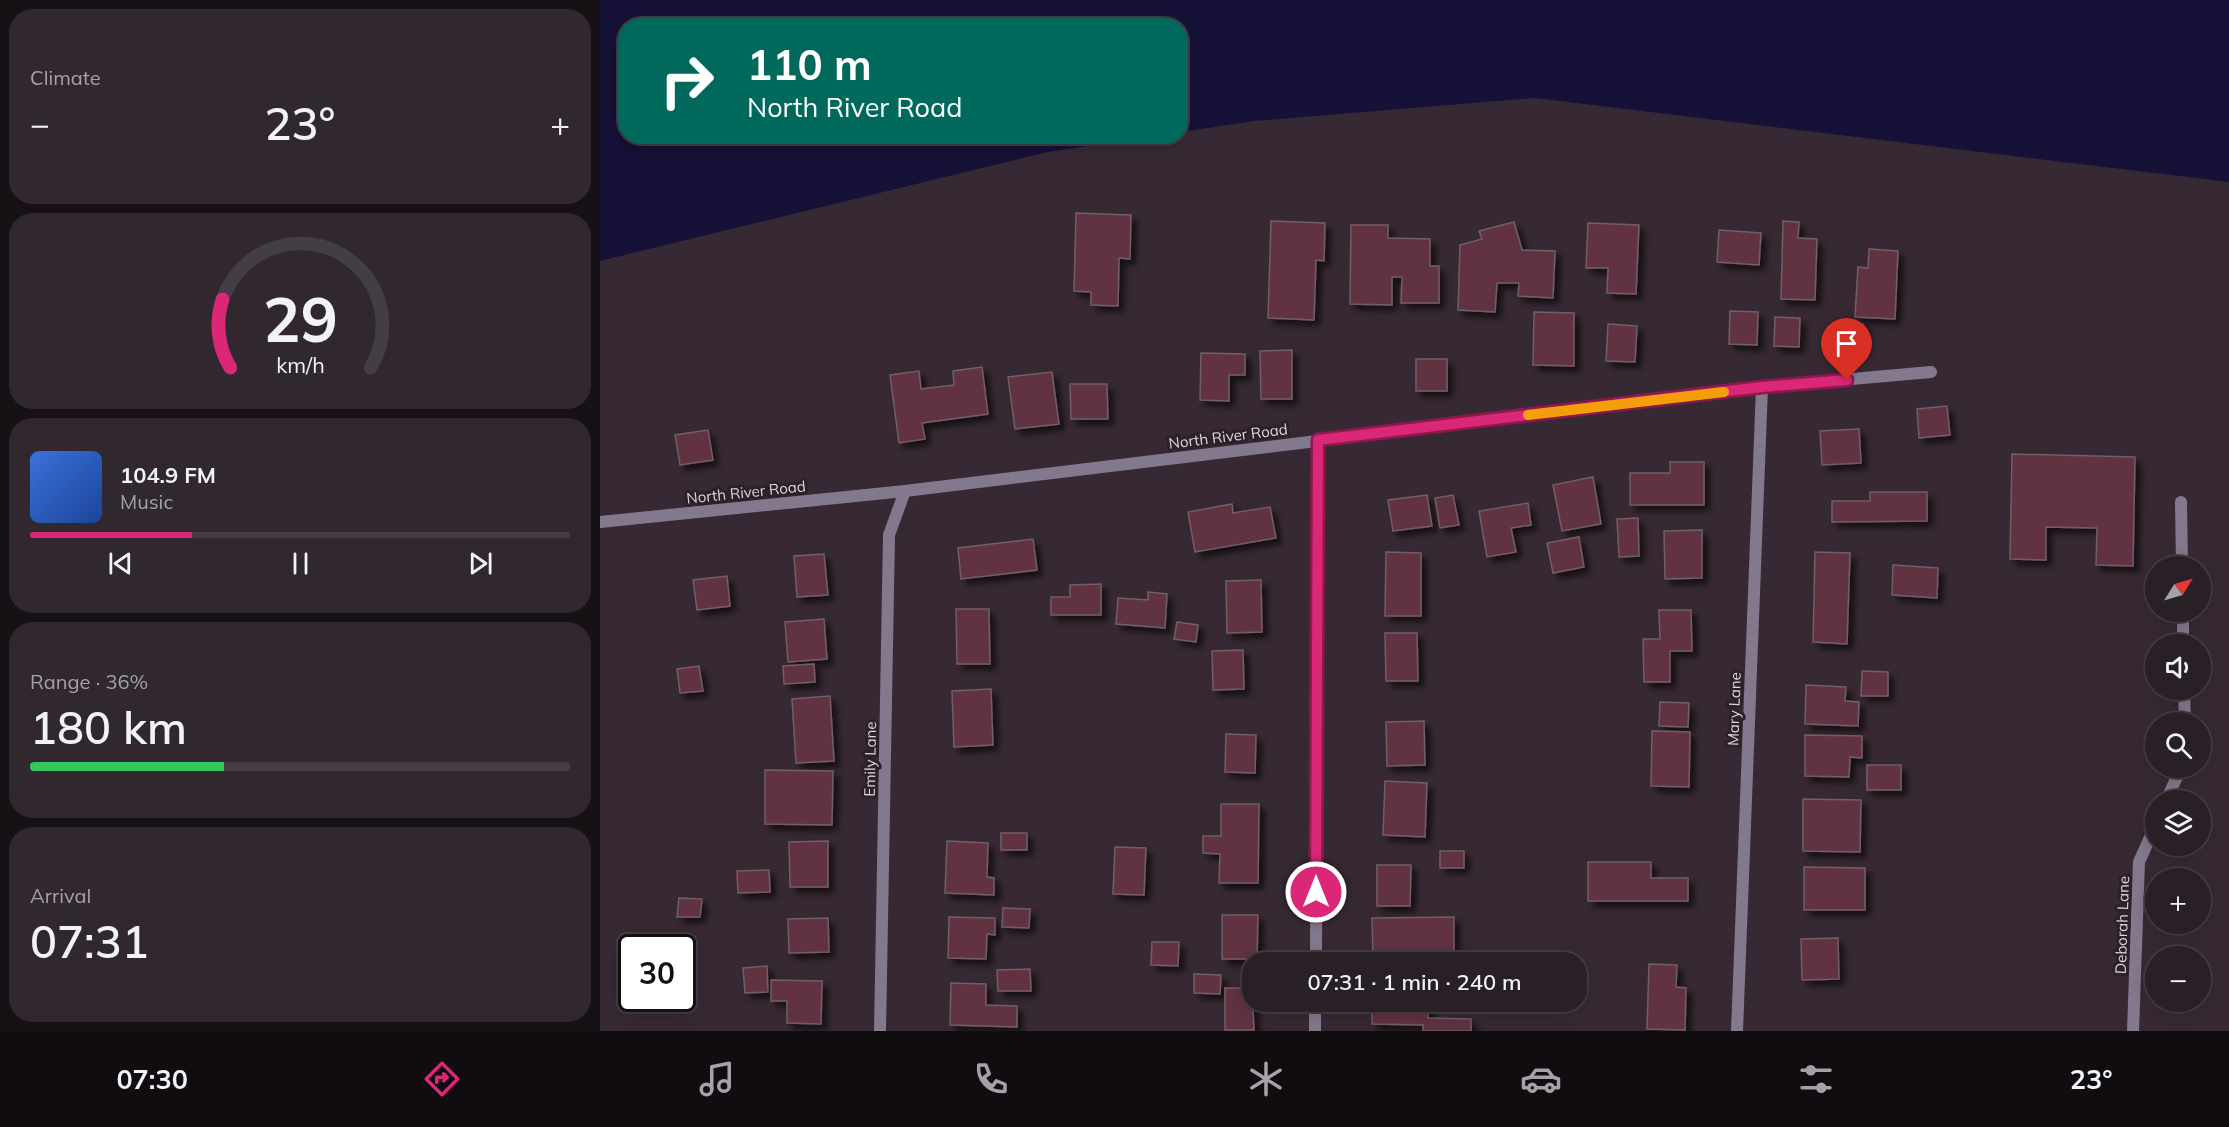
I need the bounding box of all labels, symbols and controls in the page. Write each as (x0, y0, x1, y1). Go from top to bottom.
text: 110 m (747, 38, 872, 91)
icon: right (648, 42, 726, 120)
text: Climate (30, 65, 101, 90)
text: North River Road (747, 90, 962, 124)
text: 23° (265, 95, 335, 151)
text: − (30, 103, 50, 144)
text: + (550, 103, 570, 144)
text: 29 (263, 279, 337, 358)
pin (1821, 318, 1872, 380)
icon: arrive (1830, 327, 1863, 360)
text: km/h (276, 352, 324, 379)
street label: North River Road (1167, 419, 1289, 453)
text: 104.9 FM (120, 461, 216, 489)
street label: North River Road (685, 476, 807, 508)
text: Music (120, 489, 173, 514)
icon: previous (104, 547, 137, 580)
icon: pause (284, 547, 317, 580)
icon: next (464, 547, 497, 580)
north arrow (2145, 556, 2211, 622)
map controls (2145, 556, 2211, 1012)
button: sound (2145, 634, 2211, 700)
text: Range · 36% (30, 669, 148, 694)
street label: Mary Lane (1723, 672, 1745, 746)
text: 180 km (30, 699, 187, 755)
button: search (2145, 712, 2211, 778)
street label: Emily Lane (860, 721, 880, 797)
button: layers (2145, 790, 2211, 856)
position arrow (1284, 860, 1348, 924)
button: + (2145, 868, 2211, 934)
street label: Deborah Lane (2111, 876, 2133, 974)
text: Arrival (30, 883, 91, 908)
text: 07:31 (30, 913, 149, 969)
speed limit sign: 30 (618, 934, 696, 1012)
button: − (2145, 946, 2211, 1012)
text: 07:31 · 1 min · 240 m (1307, 968, 1522, 996)
icon: directions (421, 1058, 463, 1100)
icon: music (696, 1058, 738, 1100)
icon: phone (970, 1058, 1012, 1100)
icon: climate (1245, 1058, 1287, 1100)
icon: car (1520, 1058, 1562, 1100)
icon: filters (1795, 1058, 1837, 1100)
text: 07:30 (116, 1062, 188, 1096)
text: 23° (2070, 1062, 2112, 1096)

